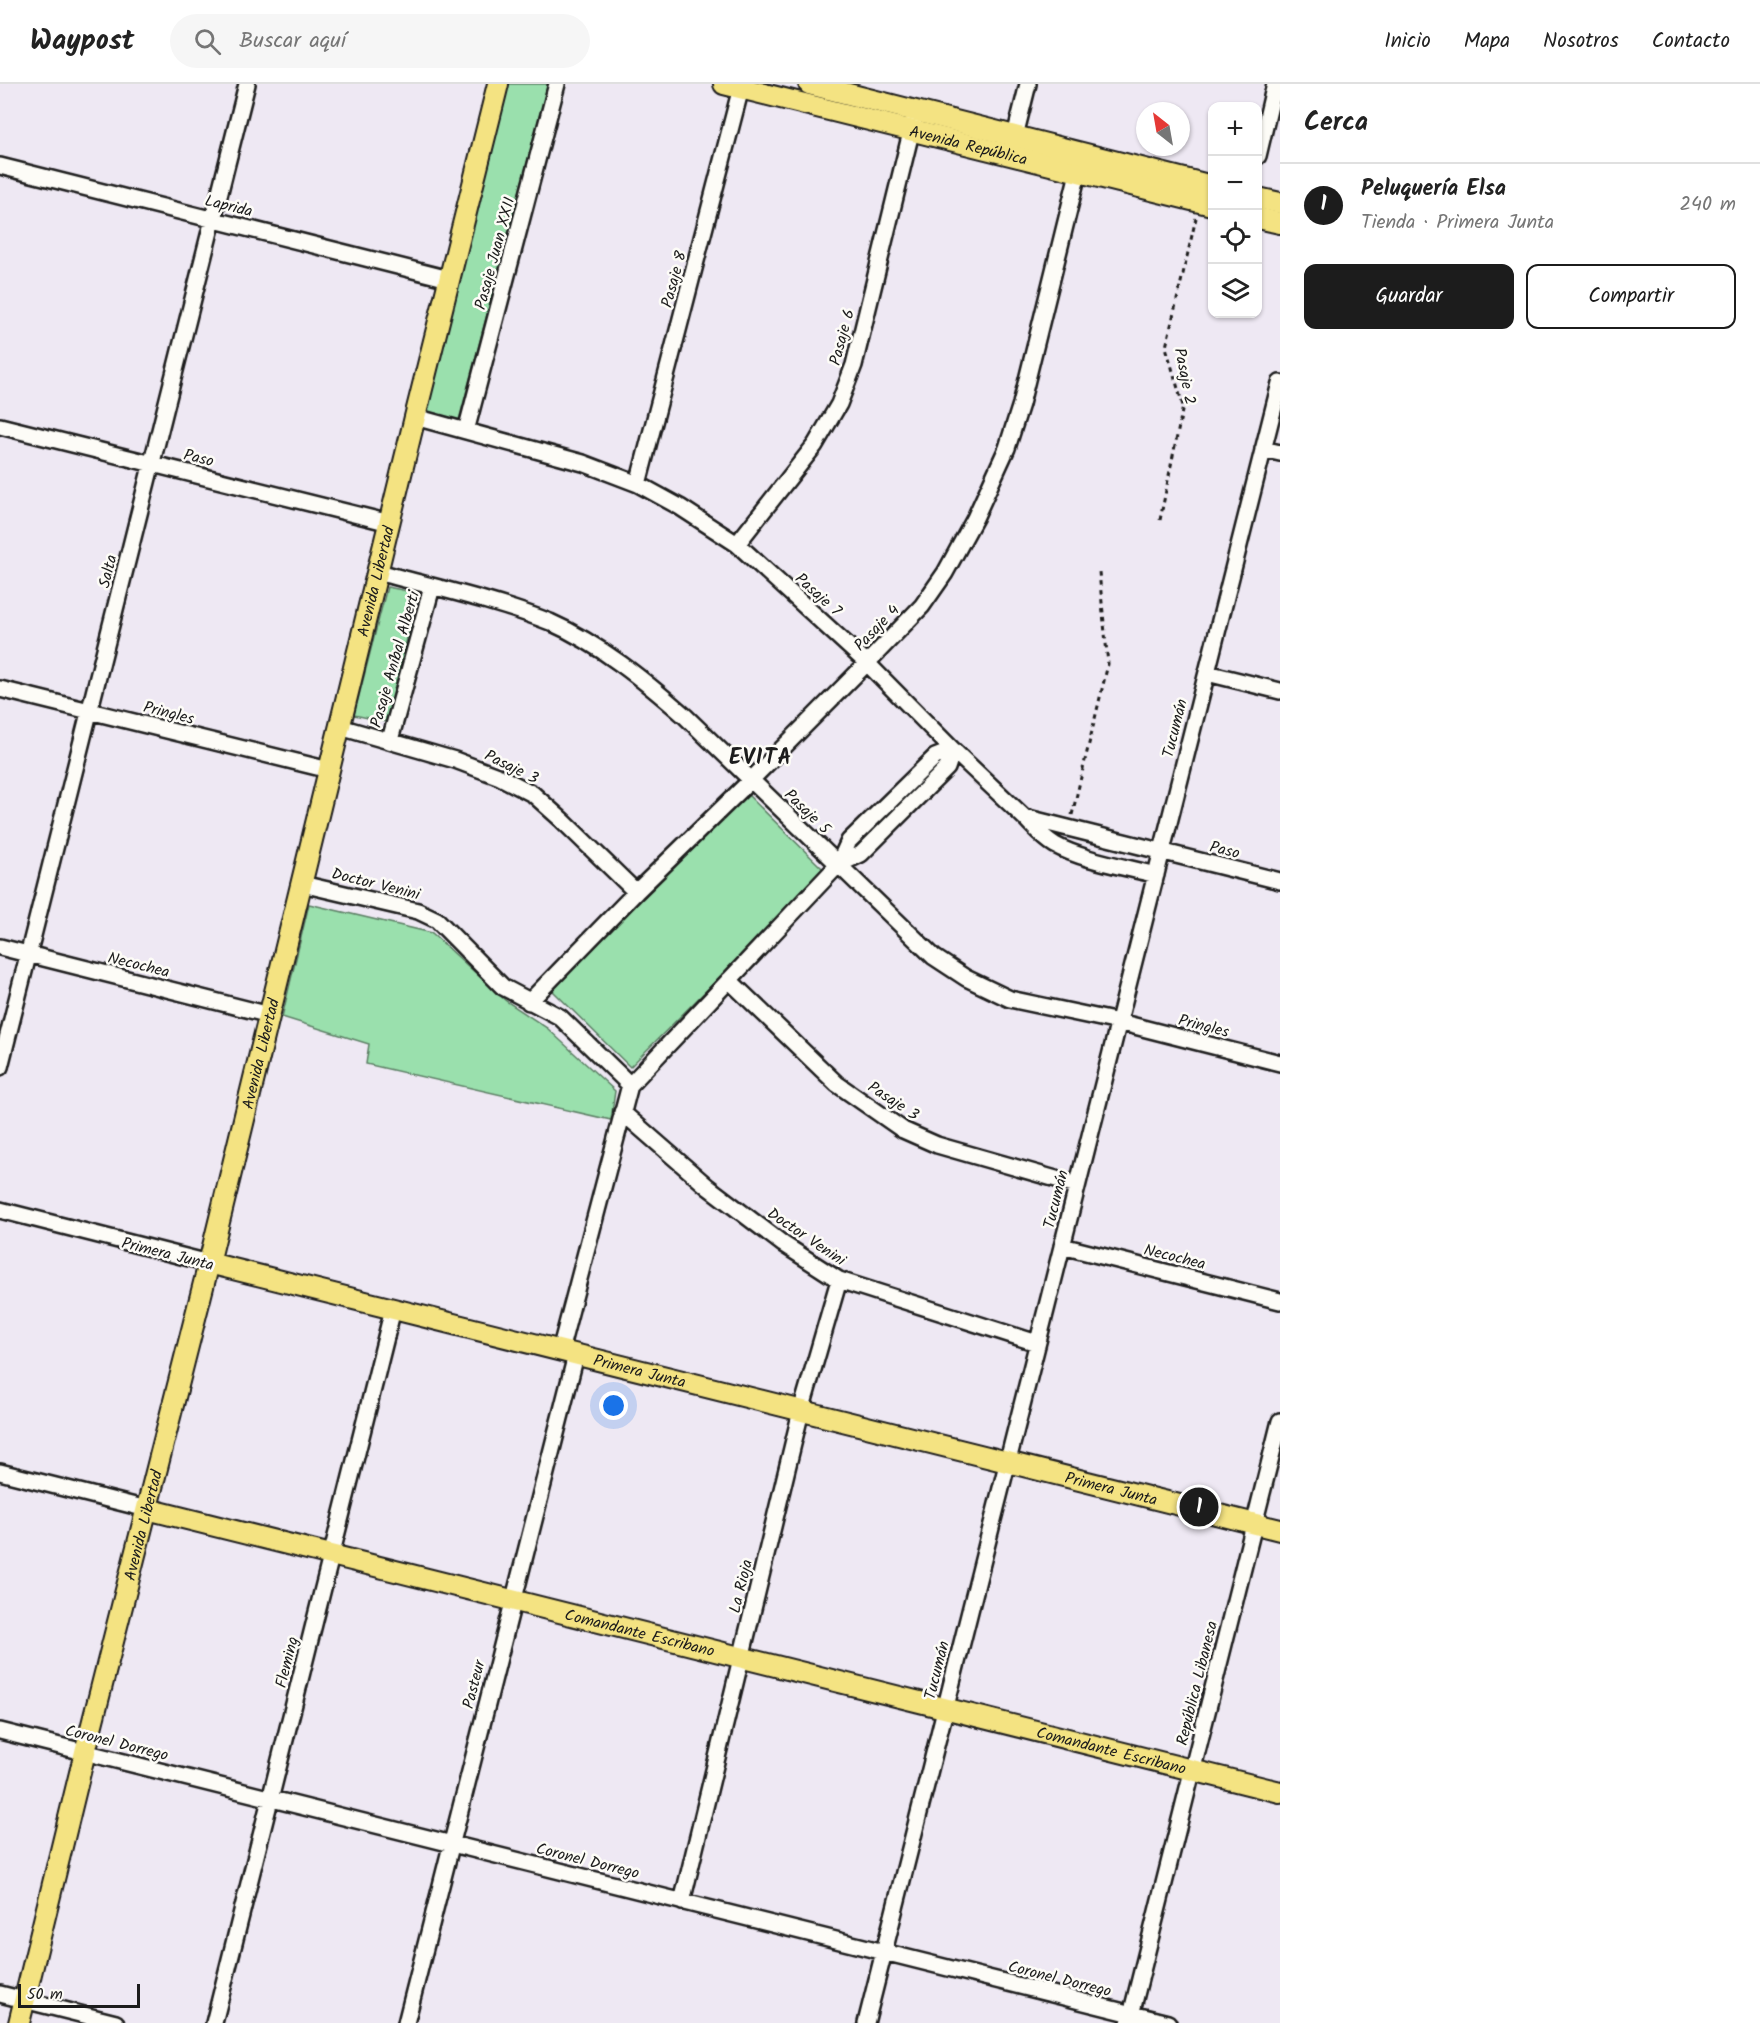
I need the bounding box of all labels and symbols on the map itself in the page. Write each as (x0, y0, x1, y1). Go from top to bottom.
north arrow (1136, 102, 1190, 156)
street label: Avenida República (907, 119, 1030, 173)
street label: Laprida (202, 188, 255, 224)
street label: Pasaje Juan XXII (468, 194, 523, 313)
street label: Pasaje 8 (655, 248, 694, 311)
street label: Pasaje 6 (823, 307, 862, 368)
street label: Pasaje 2 (1167, 346, 1202, 407)
street label: Paso (181, 443, 216, 474)
street label: Avenida Libertad (351, 523, 402, 640)
street label: Salta (92, 552, 125, 591)
street label: Pasaje 7 (789, 567, 847, 623)
street label: Pasaje Aníbal Alberti (364, 587, 427, 731)
street label: Pasaje 4 (848, 599, 906, 657)
street label: Pringles (140, 695, 197, 732)
street label: Tucumán (1156, 696, 1195, 760)
district label: EVITA (729, 741, 793, 776)
street label: Pasaje 3 (480, 744, 543, 791)
street label: Pasaje 5 (778, 783, 837, 842)
street label: Paso (1207, 835, 1242, 866)
street label: Doctor Venini (329, 861, 424, 908)
street label: Necochea (105, 946, 172, 985)
street label: Avenida Libertad (236, 995, 287, 1112)
street label: Pringles (1175, 1008, 1232, 1045)
street label: Pasaje 3 (862, 1075, 924, 1127)
street label: Tucumán (1037, 1167, 1076, 1231)
street label: Doctor Venini (762, 1202, 852, 1273)
street label: Primera Junta (119, 1231, 216, 1278)
street label: Necochea (1141, 1238, 1208, 1277)
street label: Primera Junta (591, 1348, 688, 1395)
your location (599, 1391, 628, 1420)
street label: Primera Junta (1062, 1466, 1160, 1513)
street label: Avenida Libertad (118, 1467, 170, 1583)
pin: 1 (1180, 1484, 1218, 1530)
street label: La Rioja (723, 1557, 760, 1616)
street label: Comandante Escribano (562, 1603, 717, 1664)
street label: República Libanesa (1170, 1618, 1225, 1748)
street label: Fleming (269, 1634, 306, 1691)
street label: Tucumán (918, 1638, 957, 1702)
street label: Pasteur (456, 1656, 493, 1711)
street label: Coronel Dorrego (62, 1719, 171, 1768)
street label: Comandante Escribano (1033, 1721, 1189, 1782)
street label: Coronel Dorrego (533, 1837, 642, 1886)
street label: Coronel Dorrego (1005, 1955, 1114, 2004)
scale bar (18, 1981, 140, 2008)

